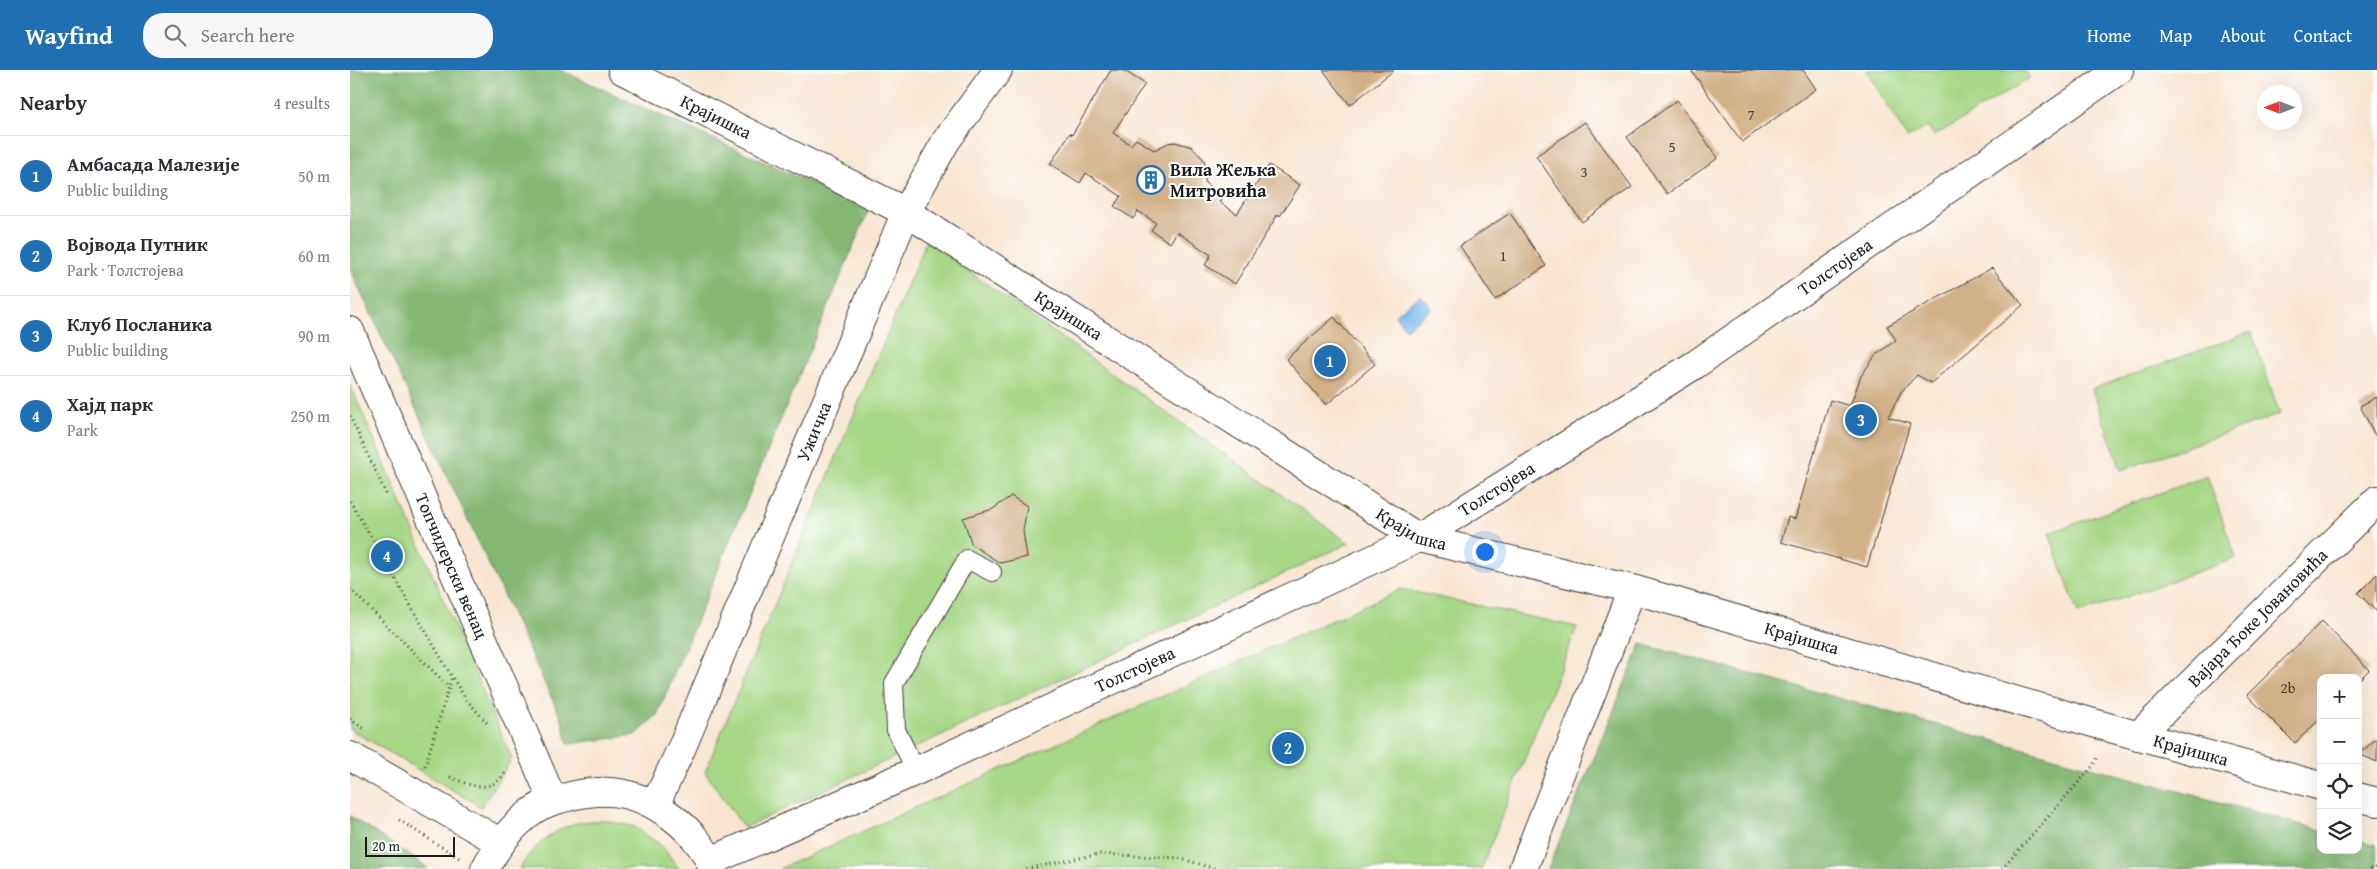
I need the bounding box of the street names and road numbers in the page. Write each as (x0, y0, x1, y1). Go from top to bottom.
street label: Крајишка (676, 87, 757, 146)
street label: Толстојева (1792, 231, 1878, 302)
street label: Крајишка (1029, 283, 1109, 347)
street label: Ужичка (789, 397, 838, 465)
street label: Толстојева (1453, 454, 1540, 523)
street label: Топчидерски венац (409, 489, 495, 643)
street label: Крајишка (1371, 500, 1450, 557)
street label: Вајара Ђоке Јовановића (2181, 542, 2334, 693)
street label: Крајишка (1761, 614, 1843, 662)
street label: Толстојева (1090, 639, 1180, 699)
street label: Крајишка (2151, 727, 2232, 773)

